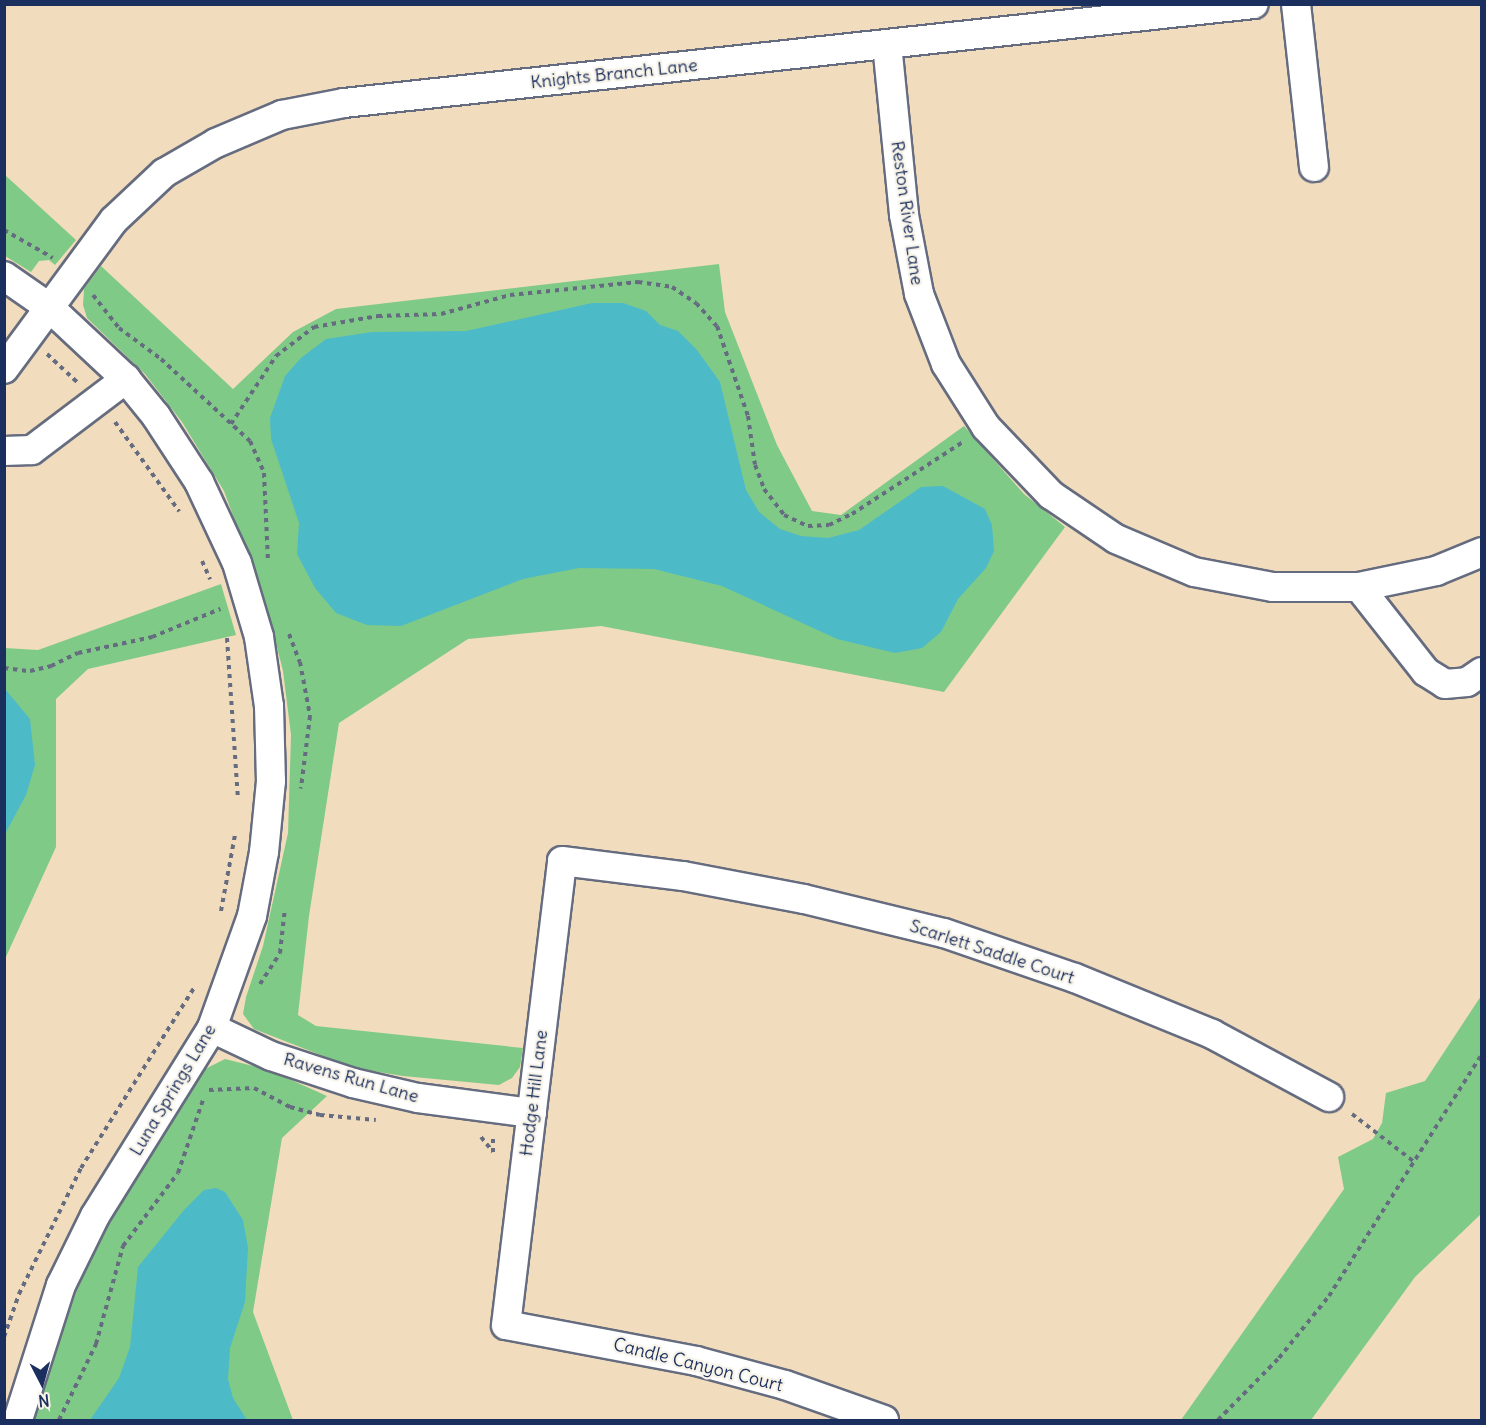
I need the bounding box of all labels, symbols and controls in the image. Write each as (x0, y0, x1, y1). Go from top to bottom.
street label: Knights Branch Lane (529, 54, 699, 94)
street label: Reston River Lane (886, 139, 928, 287)
street label: Scarlett Saddle Court (907, 915, 1077, 989)
street label: Luna Springs Lane (125, 1020, 221, 1160)
street label: Hodge Hill Lane (516, 1029, 552, 1157)
street label: Ravens Run Lane (281, 1048, 421, 1108)
street label: Candle Canyon Court (611, 1333, 785, 1397)
north arrow (12, 1353, 72, 1413)
text: N (37, 1390, 50, 1411)

